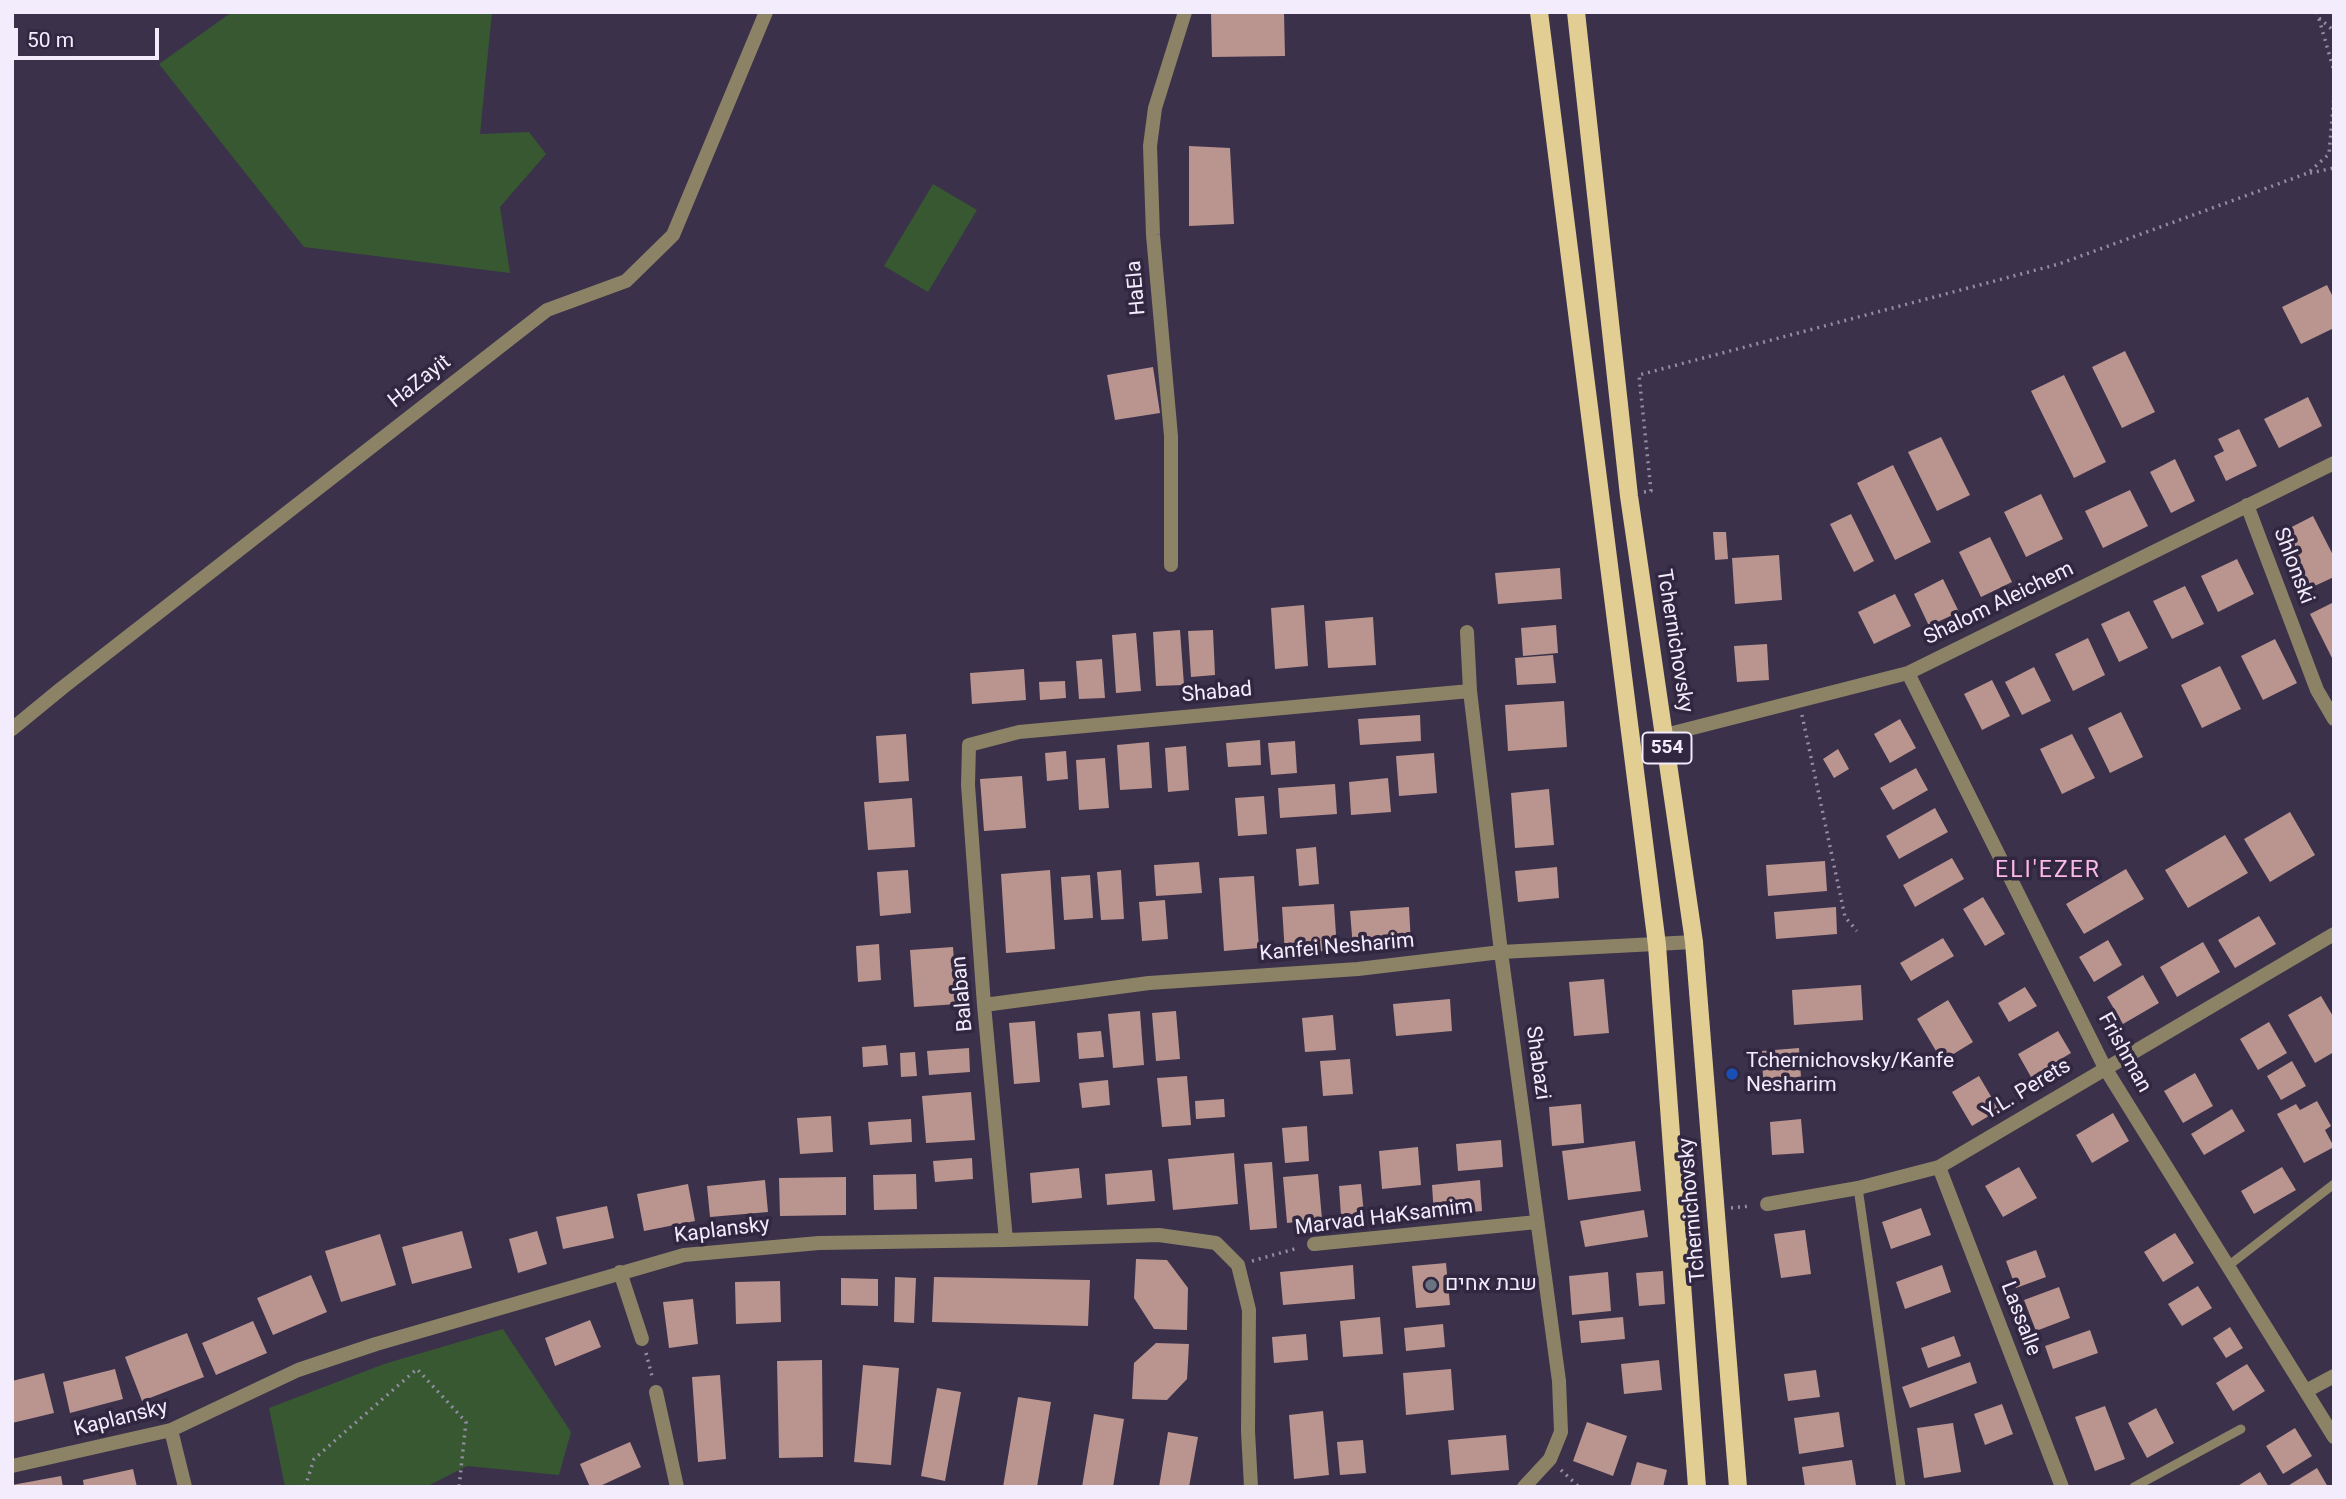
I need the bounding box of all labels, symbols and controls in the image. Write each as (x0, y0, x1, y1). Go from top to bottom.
scale bar (18, 14, 163, 58)
text: 50 m (27, 28, 74, 52)
street label: HaEla (1122, 260, 1152, 316)
street label: HaZayit (384, 350, 456, 414)
street label: Shlonski (2267, 524, 2319, 608)
street label: Shalom Aleichem (1920, 557, 2078, 651)
street label: Tchernichovsky (1650, 567, 1698, 715)
street label: Shabad (1181, 677, 1253, 709)
road number: 554 (1642, 733, 1692, 764)
district label: ELI'EZER (1996, 857, 2100, 885)
street label: Kanfei Nesharim (1259, 929, 1415, 967)
street label: Balaban (947, 955, 979, 1033)
street label: Frishman (2092, 1009, 2156, 1097)
street label: Shabazi (1519, 1025, 1555, 1101)
place label: Tchernichovsky/Kanfe Nesharim (1746, 1049, 1954, 1099)
street label: Y.L. Perets (1978, 1054, 2076, 1126)
marker: Tchernichovsky/Kanfe Nesharim (1724, 1066, 1740, 1082)
street label: Tchernichovsky (1674, 1137, 1712, 1283)
street label: Marvad HaKsamim (1293, 1195, 1475, 1241)
street label: Kaplansky (673, 1213, 771, 1249)
place label: שבת אחים (1445, 1272, 1537, 1298)
marker: שבת אחים (1423, 1277, 1439, 1293)
street label: Lassalle (1994, 1278, 2046, 1360)
street label: Kaplansky (71, 1395, 171, 1443)

